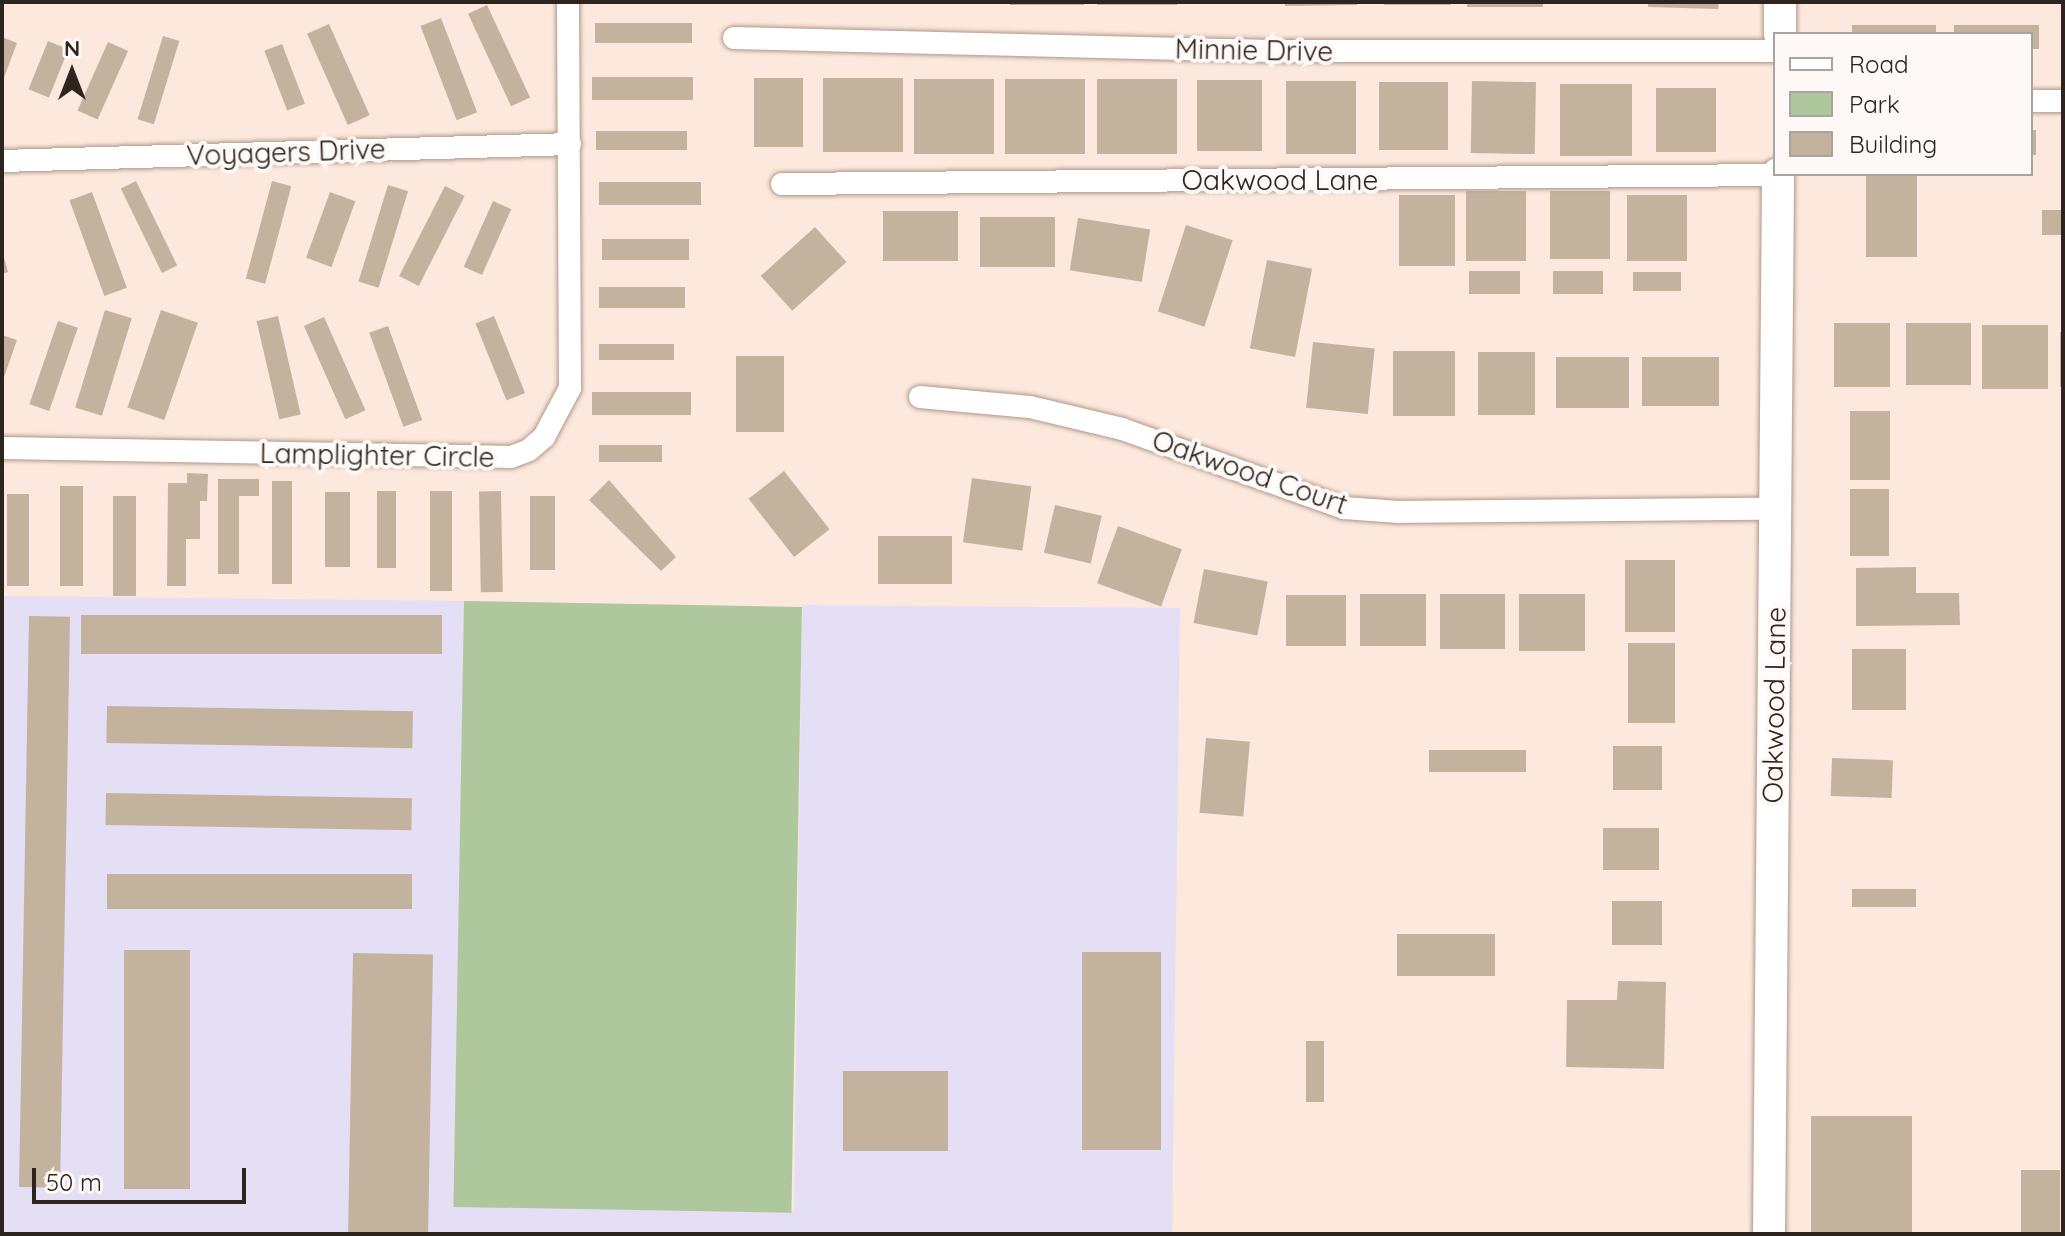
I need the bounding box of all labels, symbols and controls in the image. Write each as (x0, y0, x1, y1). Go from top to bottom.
north arrow (32, 32, 112, 112)
street label: Minnie Drive (1175, 32, 1333, 68)
legend (1773, 32, 2033, 176)
text: N (64, 34, 80, 62)
text: Road (1849, 49, 1909, 79)
text: Park (1849, 89, 1900, 119)
text: Building (1849, 129, 1937, 159)
street label: Voyagers Drive (186, 132, 386, 172)
street label: Oakwood Lane (1182, 163, 1378, 197)
street label: Oakwood Court (1148, 423, 1352, 521)
street label: Lamplighter Circle (259, 436, 495, 474)
street label: Oakwood Lane (1755, 606, 1793, 804)
scale bar (36, 1152, 250, 1202)
text: 50 m (46, 1167, 102, 1197)

